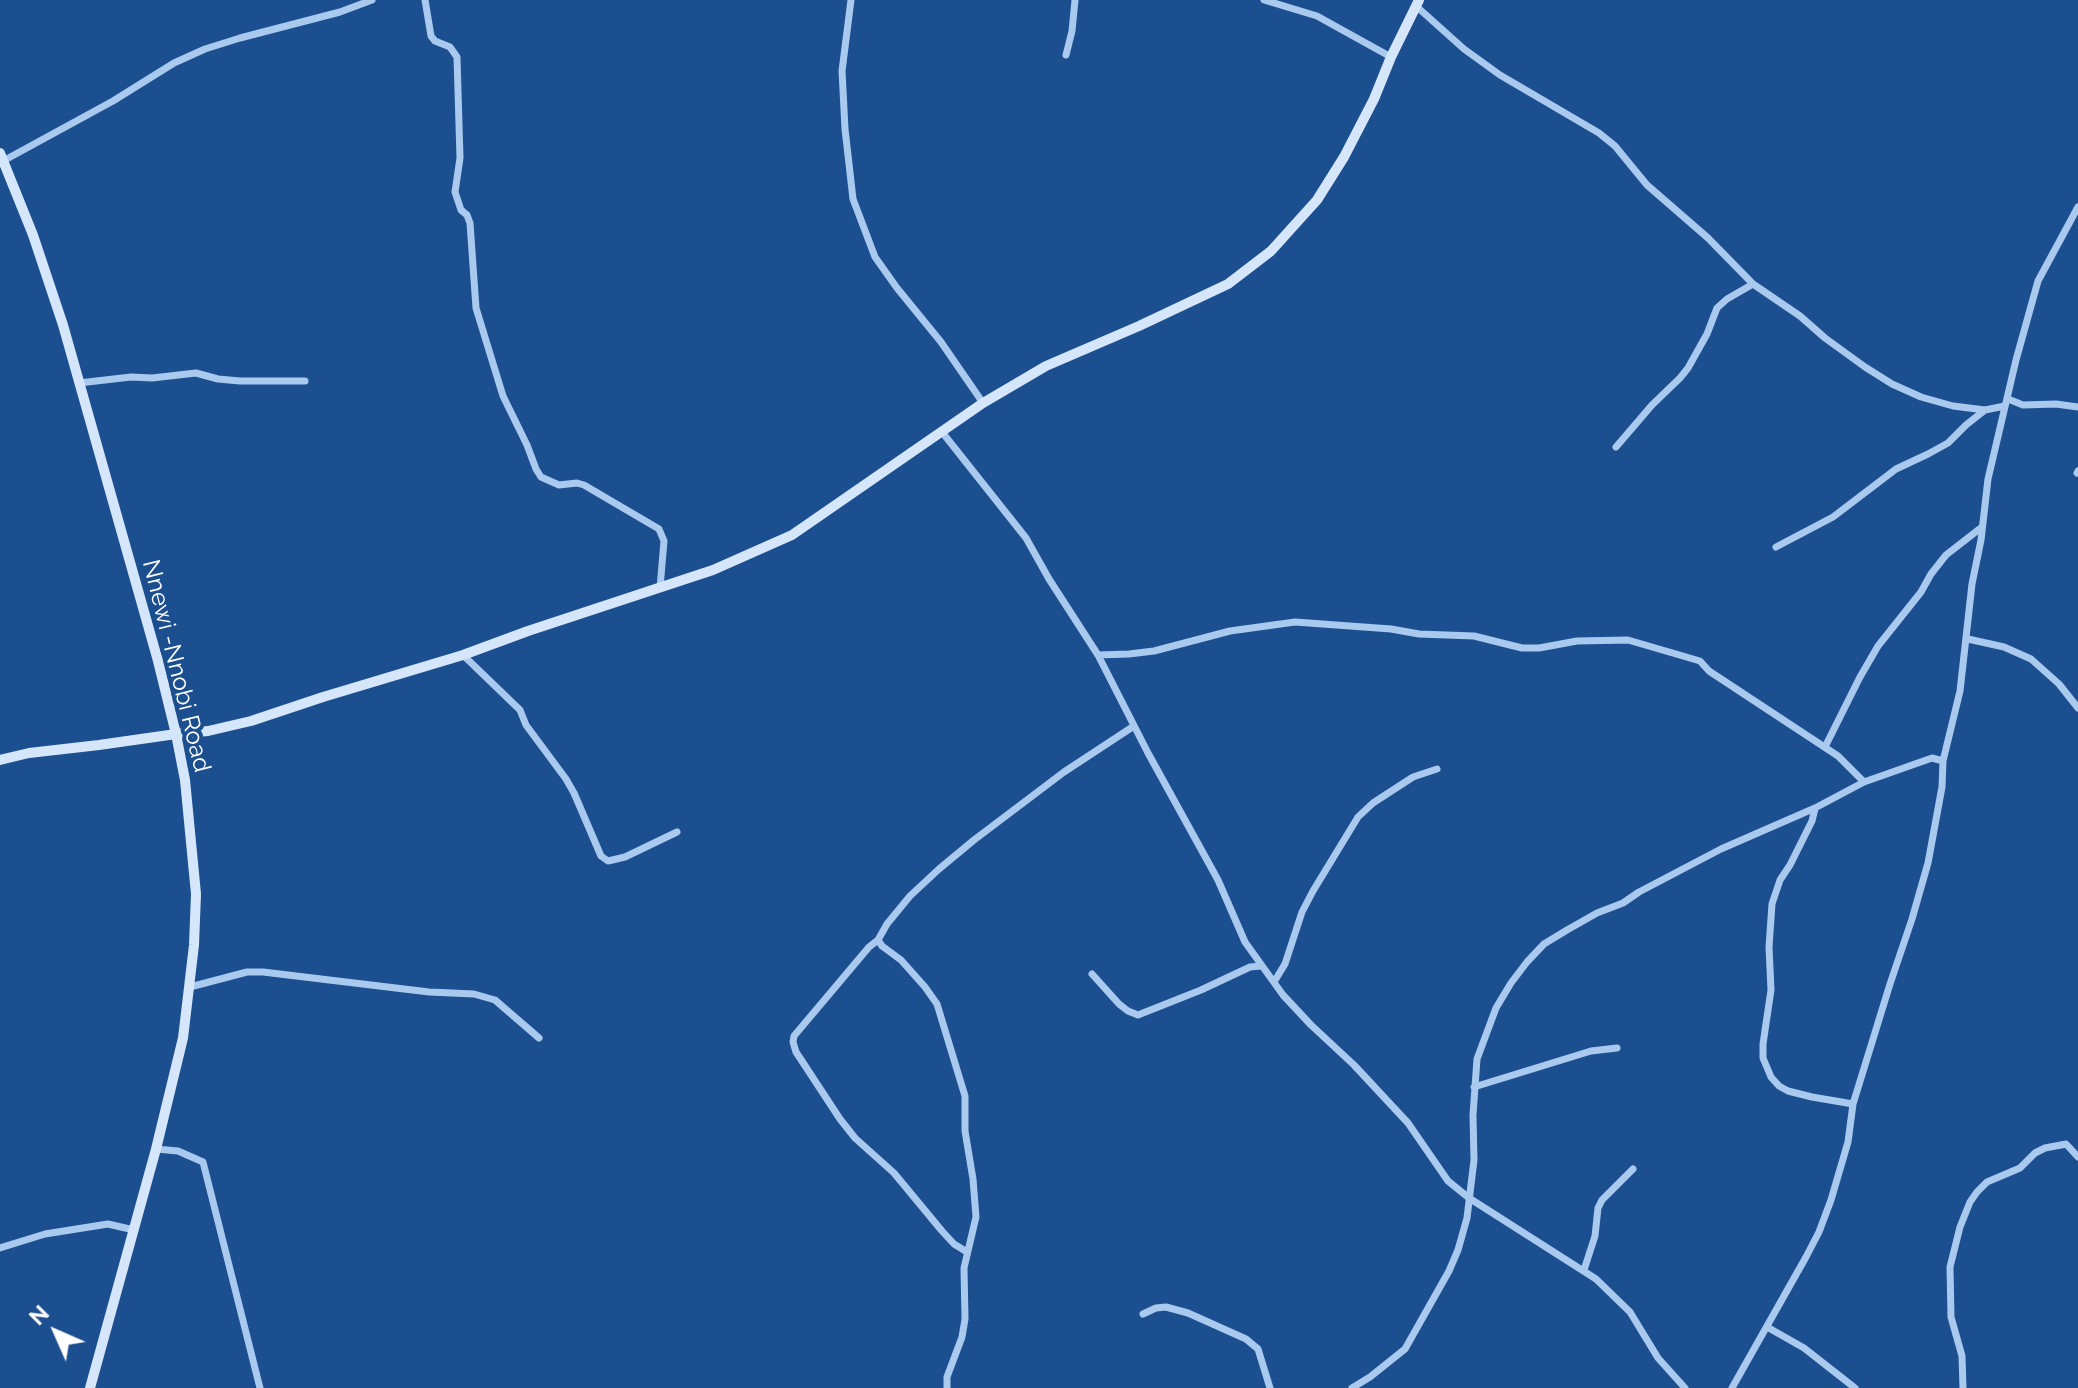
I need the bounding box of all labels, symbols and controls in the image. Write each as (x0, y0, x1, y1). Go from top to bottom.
street label: Nnewi -Nnobi Road (136, 557, 216, 775)
north arrow (16, 1292, 96, 1372)
text: N (24, 1300, 54, 1330)

